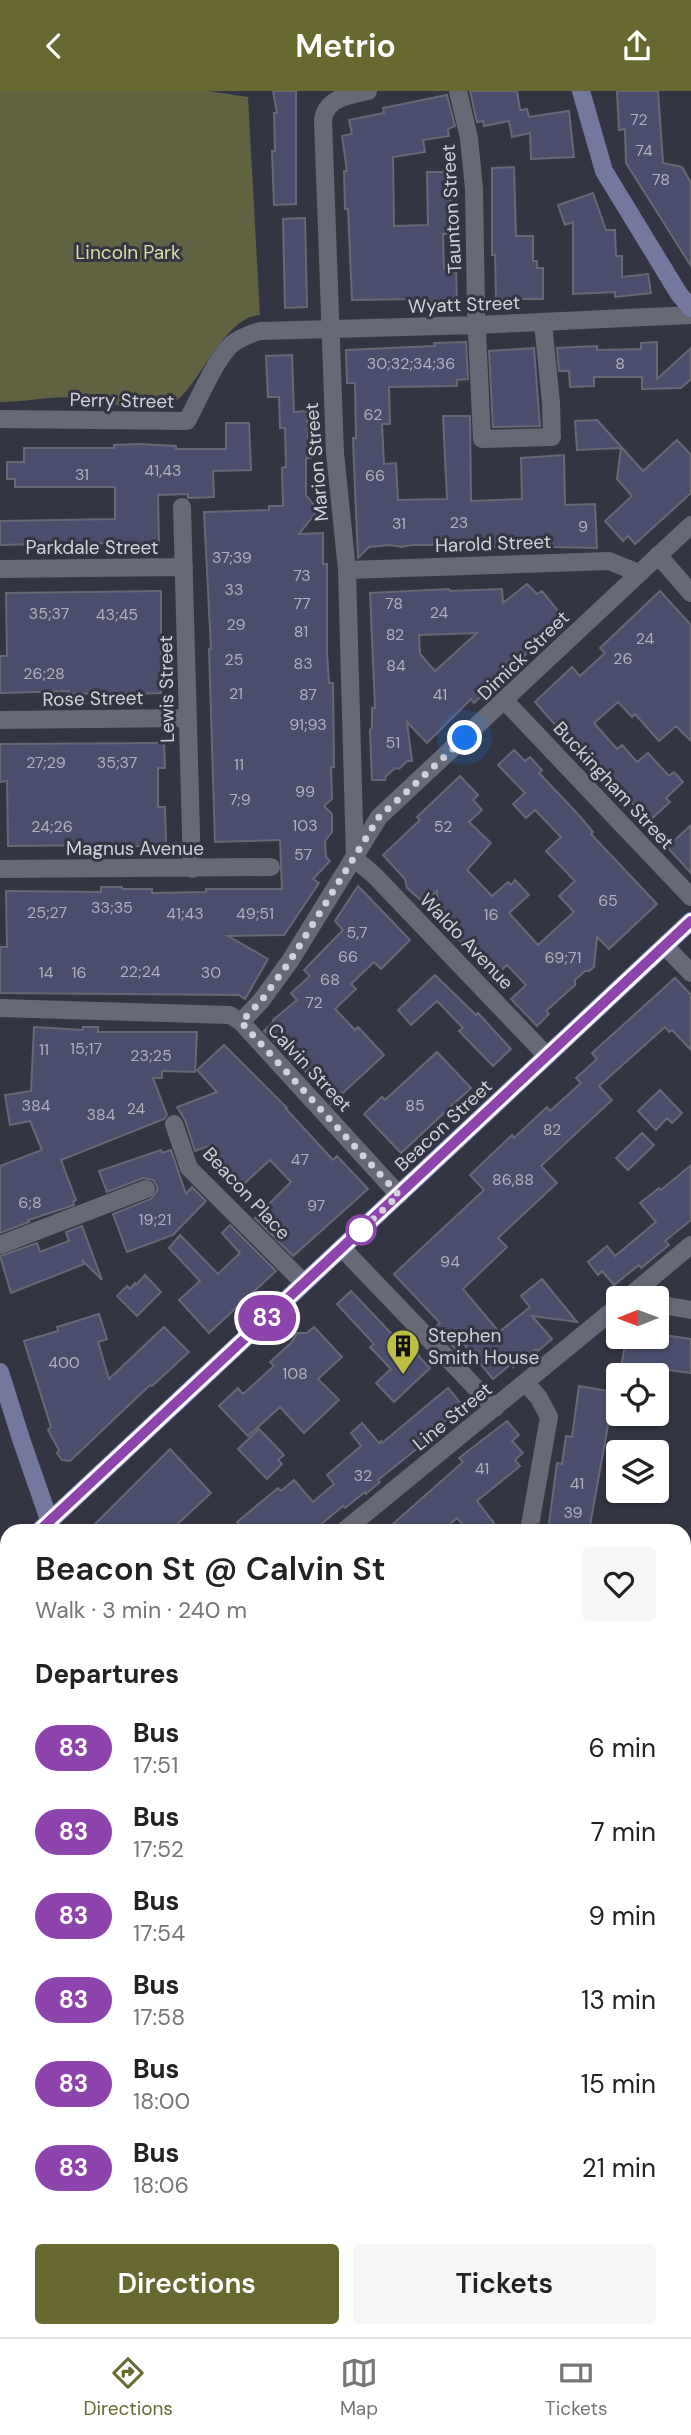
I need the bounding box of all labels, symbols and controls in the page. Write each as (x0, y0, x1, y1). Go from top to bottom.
text: Metrio (295, 25, 396, 67)
icon: back (35, 27, 73, 65)
icon: share (618, 27, 656, 65)
house number: 72 (630, 109, 648, 130)
house number: 74 (635, 140, 653, 161)
street label: Taunton Street (436, 144, 467, 274)
house number: 78 (652, 169, 670, 190)
park label: Lincoln Park (75, 240, 181, 265)
street label: Wyatt Street (407, 290, 521, 319)
house number: 30;32;34;36 (367, 353, 455, 374)
house number: 8 (615, 353, 625, 374)
street label: Perry Street (69, 387, 175, 414)
street label: Marion Street (299, 402, 334, 522)
house number: 62 (364, 404, 382, 425)
house number: 41,43 (145, 460, 181, 481)
house number: 31 (75, 464, 89, 485)
house number: 66 (365, 465, 385, 486)
house number: 23 (450, 512, 468, 533)
house number: 31 (392, 513, 406, 534)
house number: 9 (578, 516, 588, 537)
street label: Harold Street (434, 529, 552, 558)
street label: Parkdale Street (25, 535, 159, 560)
house number: 37;39 (212, 547, 252, 568)
house number: 73 (293, 565, 311, 586)
house number: 33 (225, 579, 243, 600)
house number: 77 (293, 593, 311, 614)
house number: 78 (385, 593, 403, 614)
house number: 24 (430, 602, 449, 623)
house number: 35;37 (29, 603, 69, 624)
house number: 43;45 (96, 604, 138, 625)
street label: Dimick Street (472, 605, 575, 705)
house number: 29 (226, 614, 246, 635)
house number: 81 (294, 621, 308, 642)
house number: 82 (386, 624, 404, 645)
house number: 24 (636, 628, 655, 649)
street label: Lewis Street (153, 635, 180, 743)
house number: 26 (613, 648, 633, 669)
house number: 25 (225, 649, 243, 670)
house number: 83 (293, 653, 313, 674)
house number: 84 (386, 655, 406, 676)
house number: 26;28 (23, 663, 65, 684)
house number: 21 (229, 683, 243, 704)
house number: 87 (299, 684, 317, 705)
house number: 41 (433, 684, 447, 705)
street label: Rose Street (42, 685, 144, 712)
house number: 91;93 (289, 714, 327, 735)
street label: Buckingham Street (548, 716, 679, 855)
your location (447, 720, 482, 755)
house number: 51 (386, 732, 400, 753)
house number: 27;29 (26, 752, 66, 773)
house number: 35;37 (97, 752, 137, 773)
house number: 11 (234, 754, 244, 775)
house number: 99 (295, 781, 315, 802)
house number: 7;9 (229, 789, 251, 810)
house number: 103 (292, 815, 318, 836)
house number: 24;26 (31, 816, 73, 837)
house number: 52 (434, 816, 452, 837)
street label: Magnus Avenue (66, 836, 204, 861)
house number: 57 (294, 844, 312, 865)
street label: Waldo Avenue (414, 888, 519, 995)
house number: 65 (598, 890, 618, 911)
house number: 33;35 (91, 897, 133, 918)
house number: 25;27 (27, 902, 67, 923)
house number: 41;43 (166, 903, 204, 924)
house number: 49;51 (236, 903, 274, 924)
house number: 16 (483, 904, 499, 925)
house number: 5,7 (346, 922, 368, 943)
house number: 66 (338, 946, 358, 967)
house number: 69;71 (544, 947, 582, 968)
house number: 22;24 (120, 961, 161, 982)
house number: 14 (39, 962, 54, 983)
house number: 16 (71, 962, 87, 983)
house number: 30 (201, 962, 221, 983)
house number: 68 (320, 969, 340, 990)
house number: 72 (305, 992, 323, 1013)
street label: Calvin Street (262, 1018, 357, 1117)
house number: 15;17 (70, 1038, 102, 1059)
house number: 11 (39, 1039, 49, 1060)
house number: 23;25 (130, 1045, 172, 1066)
street label: Beacon Street (389, 1074, 497, 1177)
house number: 384 (22, 1095, 51, 1116)
house number: 85 (405, 1095, 425, 1116)
house number: 24 (127, 1098, 146, 1119)
house number: 384 (87, 1104, 116, 1125)
house number: 82 (543, 1119, 561, 1140)
street label: Beacon Place (197, 1142, 296, 1245)
house number: 47 (291, 1149, 309, 1170)
house number: 86,88 (492, 1169, 534, 1190)
house number: 6;8 (18, 1192, 42, 1213)
house number: 97 (307, 1195, 325, 1216)
house number: 19;21 (139, 1209, 171, 1230)
unlabelled marker (346, 1215, 376, 1245)
house number: 94 (440, 1251, 460, 1272)
north arrow (606, 1286, 668, 1349)
map controls (606, 1286, 669, 1503)
line badge: 83 (236, 1295, 298, 1341)
text: 83 (252, 1302, 282, 1333)
place label: Stephen Smith House (428, 1323, 539, 1370)
building icon: Stephen Smith House (384, 1327, 422, 1376)
house number: 400 (48, 1352, 80, 1373)
house number: 108 (282, 1363, 308, 1384)
button: locate (606, 1363, 669, 1426)
street label: Line Street (407, 1377, 497, 1456)
button: layers (606, 1440, 669, 1503)
house number: 41 (475, 1458, 489, 1479)
house number: 32 (354, 1465, 372, 1486)
house number: 41 (570, 1473, 584, 1494)
house number: 39 (563, 1502, 583, 1523)
text: Beacon St @ Calvin St (35, 1547, 386, 1590)
button: heart (582, 1547, 656, 1621)
text: Walk · 3 min · 240 m (35, 1595, 247, 1625)
text: Departures (35, 1657, 179, 1691)
text: Bus (133, 1716, 179, 1750)
text: 6 min (588, 1731, 656, 1765)
text: 83 (59, 1732, 88, 1763)
text: 17:51 (133, 1750, 178, 1780)
text: Bus (133, 1800, 179, 1834)
text: 7 min (591, 1815, 656, 1849)
text: 83 (59, 1816, 88, 1847)
text: 17:52 (133, 1834, 184, 1864)
text: Bus (133, 1884, 179, 1918)
text: 9 min (588, 1899, 656, 1933)
text: 83 (59, 1900, 88, 1931)
text: 17:54 (133, 1918, 185, 1948)
text: Bus (133, 1968, 179, 2002)
text: 13 min (581, 1983, 656, 2017)
text: 83 (59, 1984, 88, 2015)
text: 17:58 (133, 2002, 185, 2032)
text: Bus (133, 2052, 179, 2086)
text: 15 min (581, 2067, 656, 2101)
text: 83 (59, 2068, 88, 2099)
text: 18:00 (133, 2086, 190, 2116)
text: Bus (133, 2136, 179, 2170)
text: 21 min (582, 2151, 656, 2185)
text: 83 (59, 2152, 88, 2183)
text: 18:06 (133, 2170, 189, 2200)
button: Directions (35, 2244, 339, 2324)
button: Tickets (353, 2244, 656, 2324)
tab: Directions (83, 2354, 173, 2421)
tab: Map (340, 2354, 378, 2421)
tab: Tickets (545, 2354, 608, 2421)

